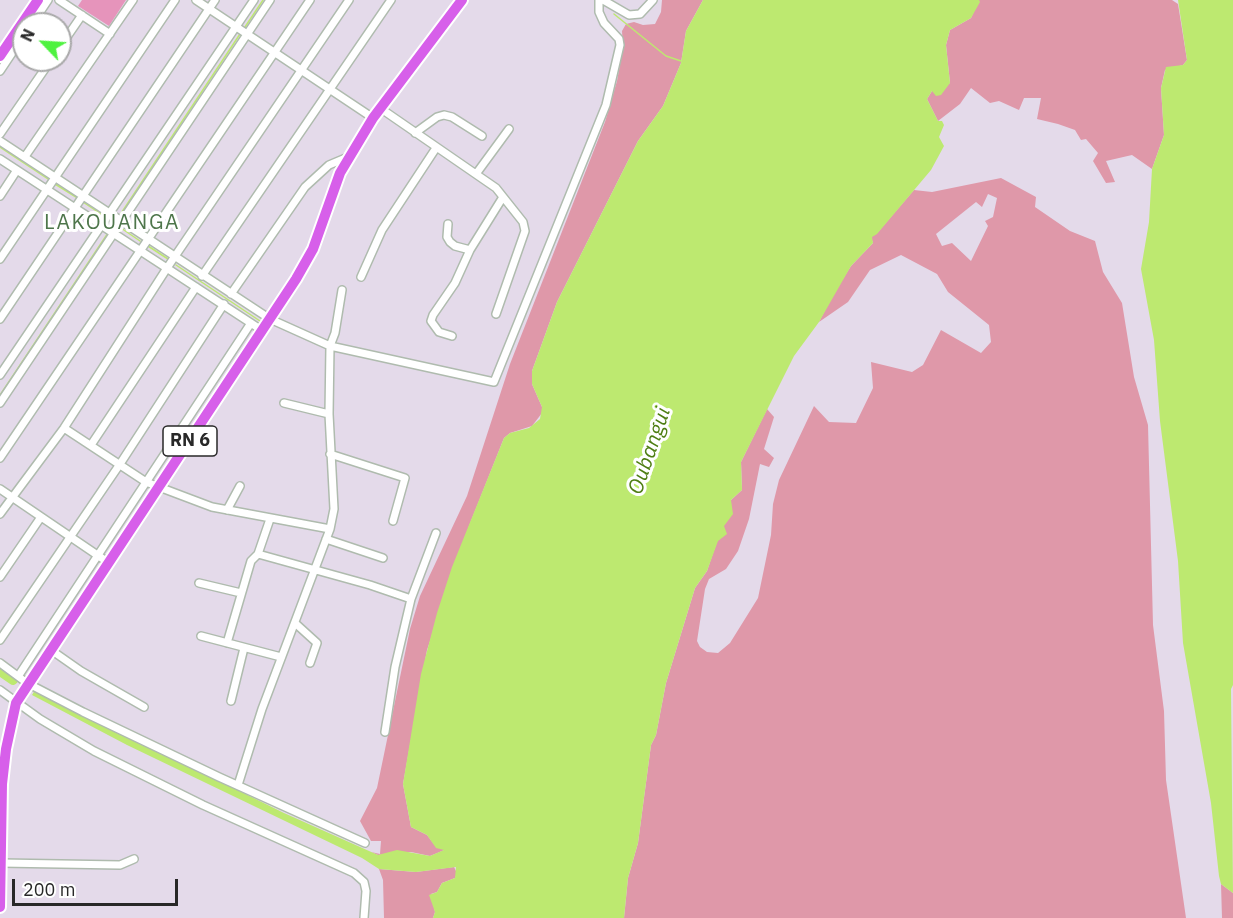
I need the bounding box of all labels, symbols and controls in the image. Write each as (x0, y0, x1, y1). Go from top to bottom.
north arrow (12, 12, 72, 72)
text: N (16, 26, 39, 45)
district label: LAKOUANGA (44, 210, 180, 236)
water label: Oubangui (623, 404, 677, 498)
road number: RN 6 (163, 426, 217, 456)
scale bar (15, 867, 182, 905)
text: 200 m (23, 878, 75, 901)

